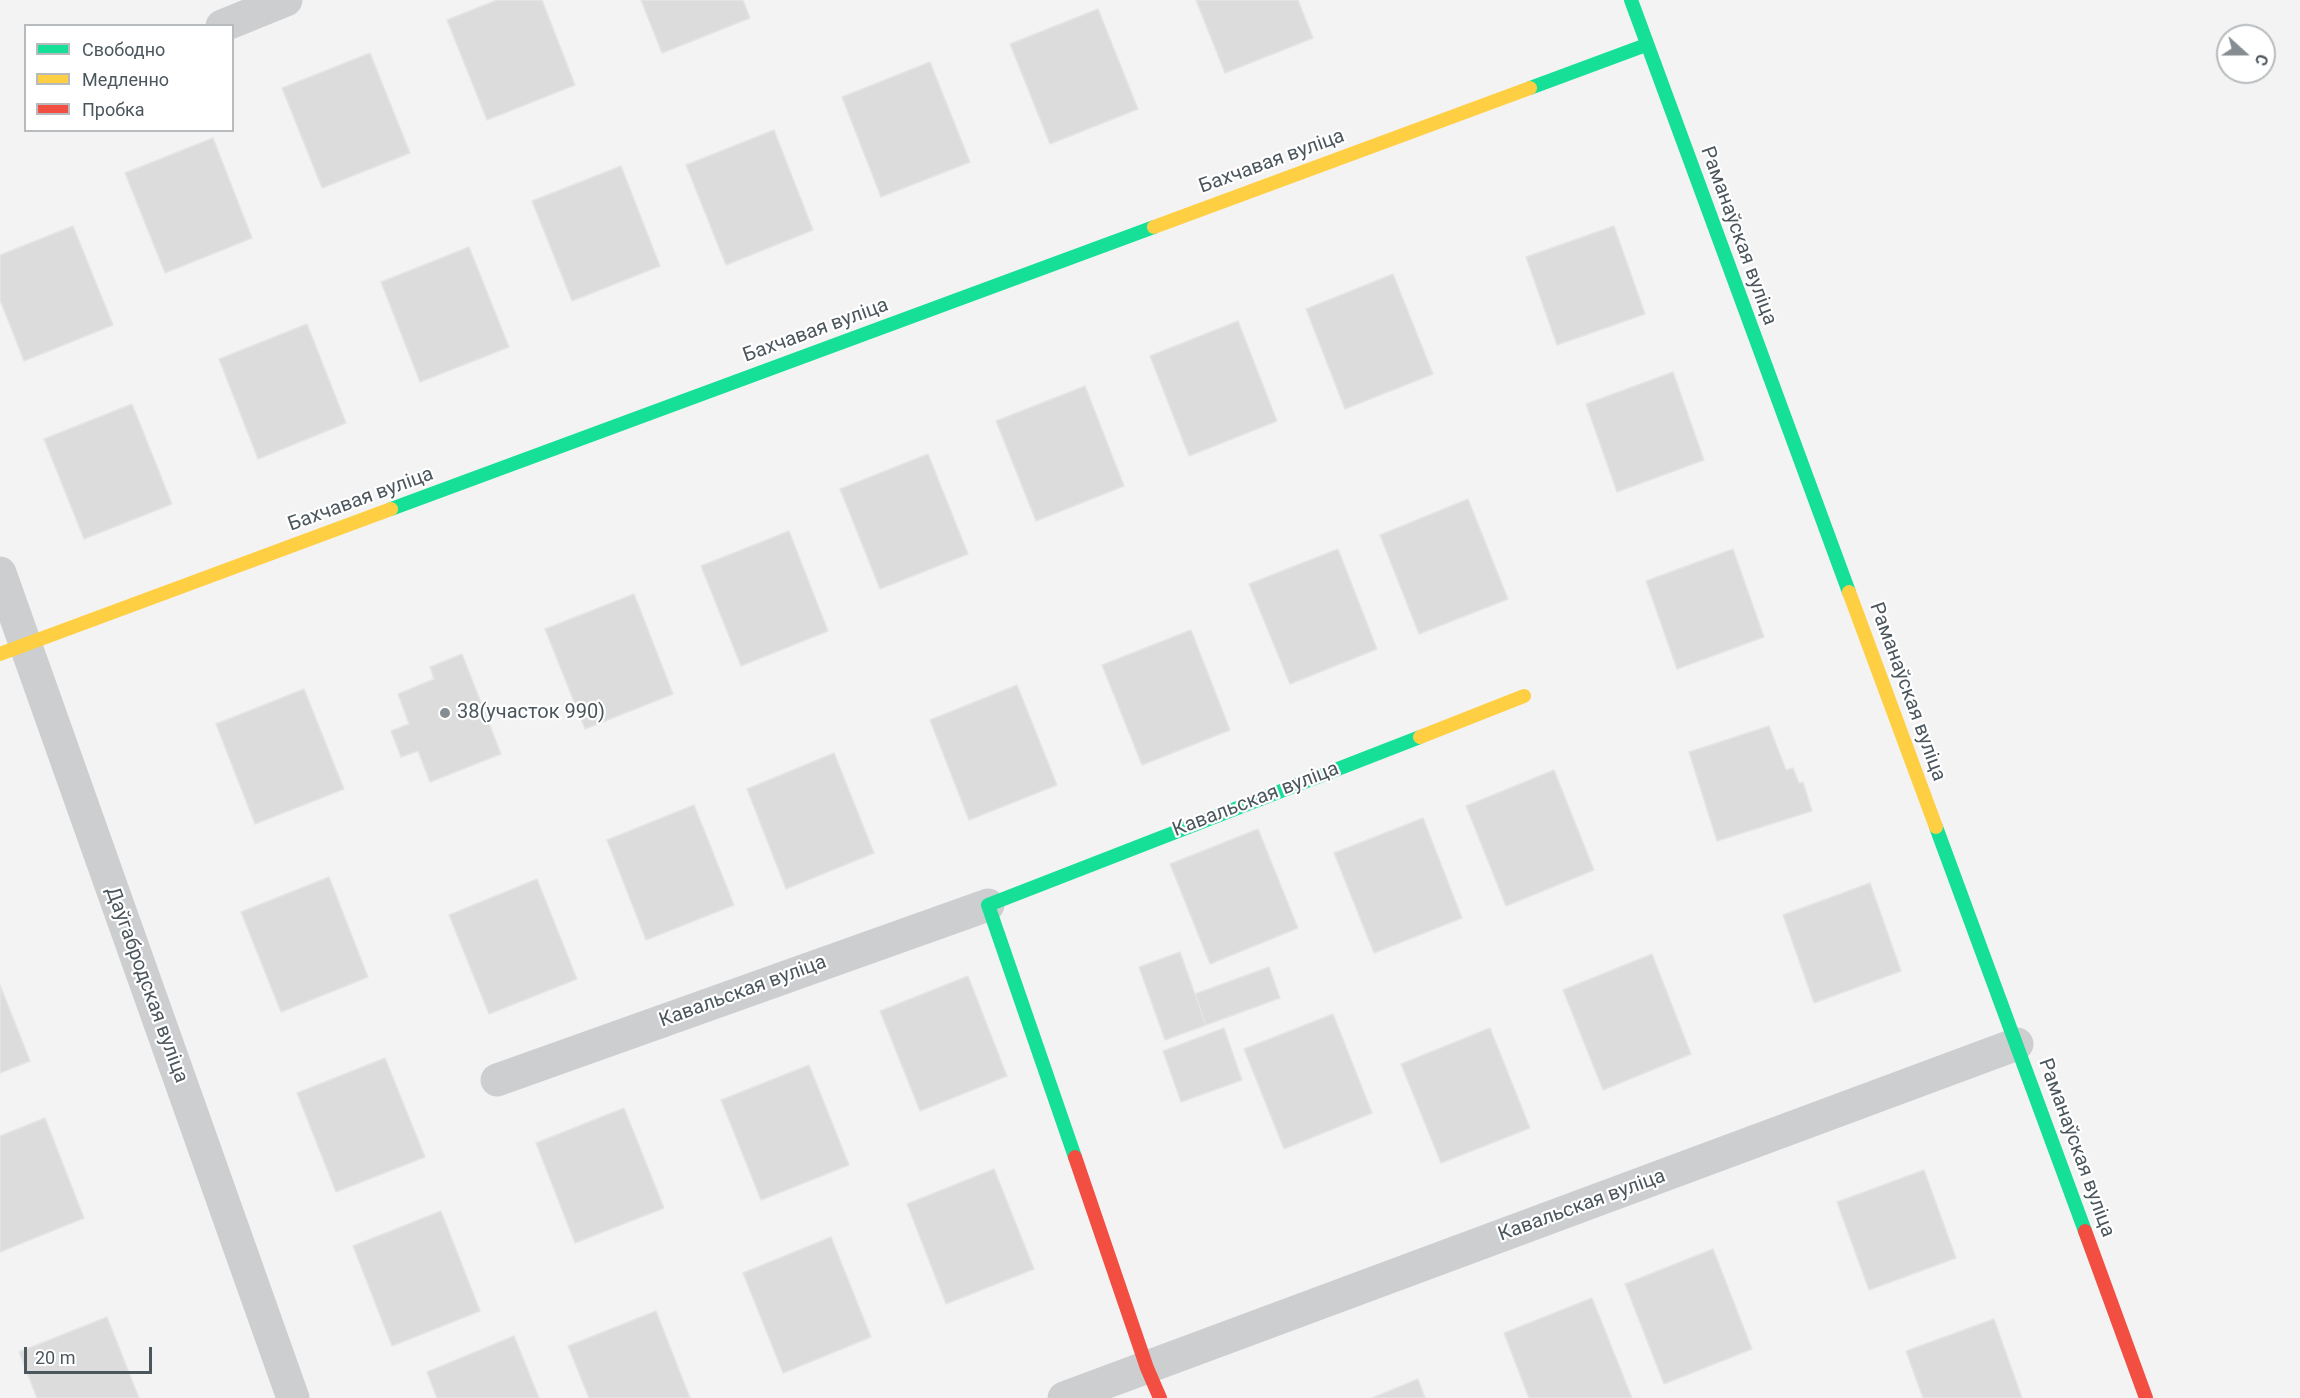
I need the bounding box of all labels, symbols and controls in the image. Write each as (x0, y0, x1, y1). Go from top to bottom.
legend (24, 24, 234, 132)
north arrow (2216, 24, 2276, 84)
text: Свободно (82, 39, 165, 60)
text: С (2251, 52, 2272, 68)
text: Медленно (82, 69, 169, 90)
text: Пробка (82, 99, 145, 120)
street label: Бахчавая вуліца (1196, 125, 1348, 199)
street label: Раманаўская вуліца (1695, 143, 1781, 329)
street label: Бахчавая вуліца (740, 294, 892, 368)
street label: Бахчавая вуліца (285, 463, 437, 537)
street label: Раманаўская вуліца (1864, 599, 1950, 785)
place label: 38(участок 990) (457, 701, 605, 725)
marker: 38(участок 990) (438, 706, 452, 720)
street label: Кавальская вуліца (1169, 757, 1343, 843)
street label: Даўгабродская вуліца (99, 884, 193, 1086)
street label: Кавальская вуліца (656, 951, 830, 1033)
street label: Раманаўская вуліца (2033, 1055, 2119, 1241)
street label: Кавальская вуліца (1495, 1165, 1669, 1247)
scale bar (27, 1335, 154, 1373)
text: 20 m (35, 1347, 75, 1368)

